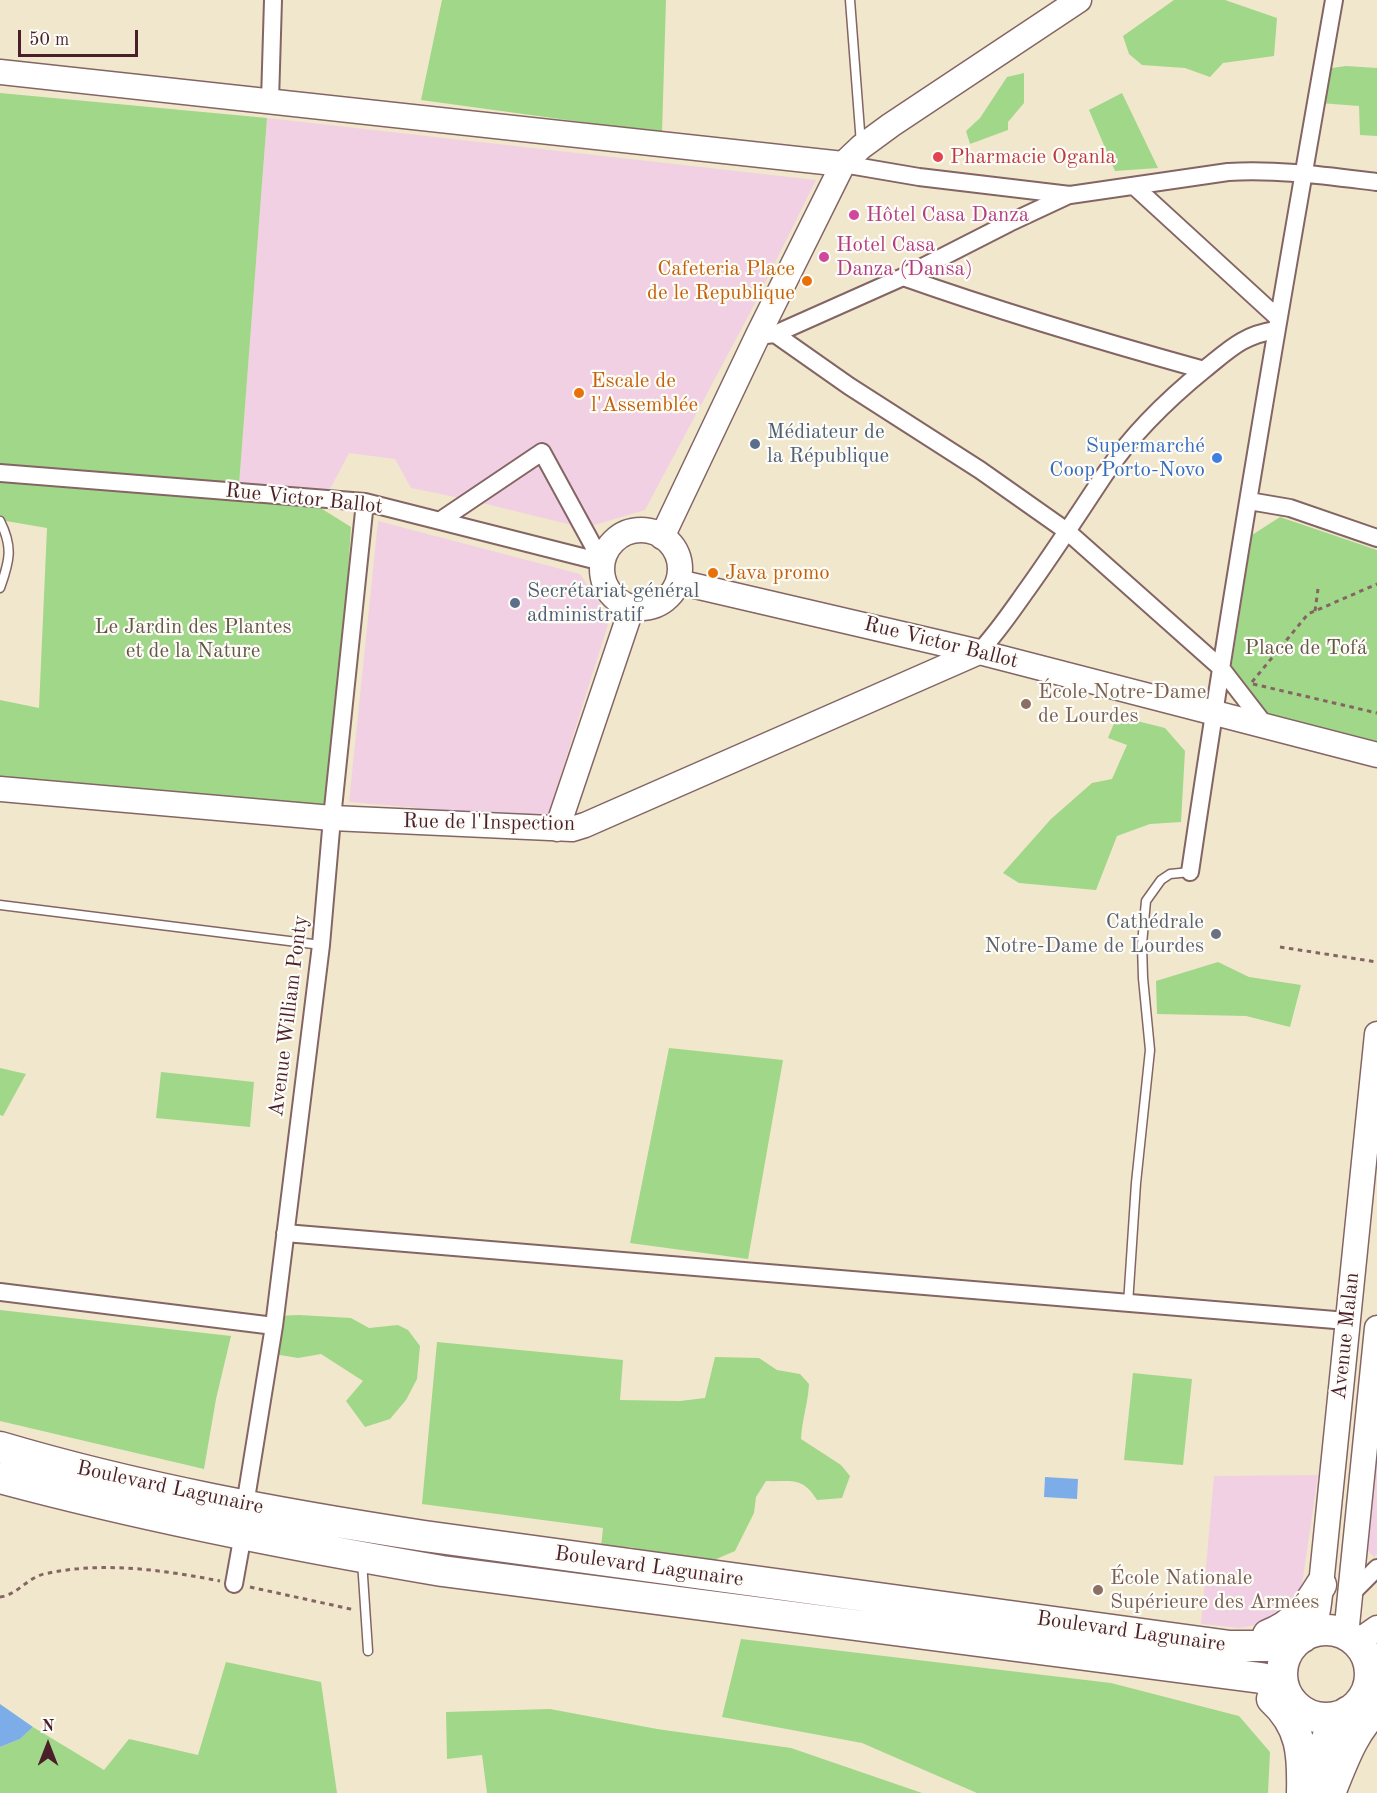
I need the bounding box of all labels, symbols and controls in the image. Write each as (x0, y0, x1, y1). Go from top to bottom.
scale bar (21, 18, 141, 56)
text: 50 m (29, 31, 69, 49)
place label: Pharmacie Oganla (950, 144, 1116, 170)
marker: Pharmacie Oganla (931, 150, 945, 164)
place label: Hôtel Casa Danza (866, 202, 1029, 228)
marker: Hôtel Casa Danza (847, 208, 861, 222)
place label: Hotel Casa Danza (Dansa) (836, 232, 973, 282)
marker: Hotel Casa Danza (Dansa) (817, 250, 831, 264)
place label: Cafeteria Place de le Republique (647, 256, 795, 306)
marker: Cafeteria Place de le Republique (800, 274, 814, 288)
place label: Escale de l'Assemblée (591, 368, 698, 418)
marker: Escale de l'Assemblée (572, 386, 586, 400)
place label: Médiateur de la République (767, 419, 889, 469)
place label: Supermarché Coop Porto-Novo (1049, 433, 1205, 483)
marker: Médiateur de la République (748, 437, 762, 451)
marker: Supermarché Coop Porto-Novo (1210, 451, 1224, 465)
street label: Rue Victor Ballot (224, 478, 384, 520)
place label: Java promo (725, 560, 830, 586)
marker: Java promo (706, 566, 720, 580)
place label: Secrétariat général administratif (527, 578, 699, 628)
marker: Secrétariat général administratif (508, 596, 522, 610)
street label: Rue Victor Ballot (861, 612, 1021, 674)
park label: Le Jardin des Plantes et de la Nature (94, 614, 292, 664)
park label: Place de Tofá (1245, 635, 1367, 661)
place label: École Notre-Dame de Lourdes (1038, 679, 1206, 729)
marker: École Notre-Dame de Lourdes (1019, 697, 1033, 711)
street label: Rue de l'Inspection (403, 809, 575, 837)
place label: Cathédrale Notre-Dame de Lourdes (985, 909, 1204, 959)
street label: Avenue William Ponty (264, 914, 314, 1118)
marker: Cathédrale Notre-Dame de Lourdes (1209, 927, 1223, 941)
street label: Avenue Malan (1327, 1271, 1365, 1401)
street label: Boulevard Lagunaire (74, 1456, 266, 1520)
street label: Boulevard Lagunaire (553, 1541, 745, 1593)
place label: École Nationale Supérieure des Armées (1110, 1565, 1319, 1615)
marker: École Nationale Supérieure des Armées (1091, 1583, 1105, 1597)
street label: Boulevard Lagunaire (1035, 1606, 1227, 1658)
north arrow (18, 1715, 78, 1775)
text: N (42, 1719, 54, 1735)

